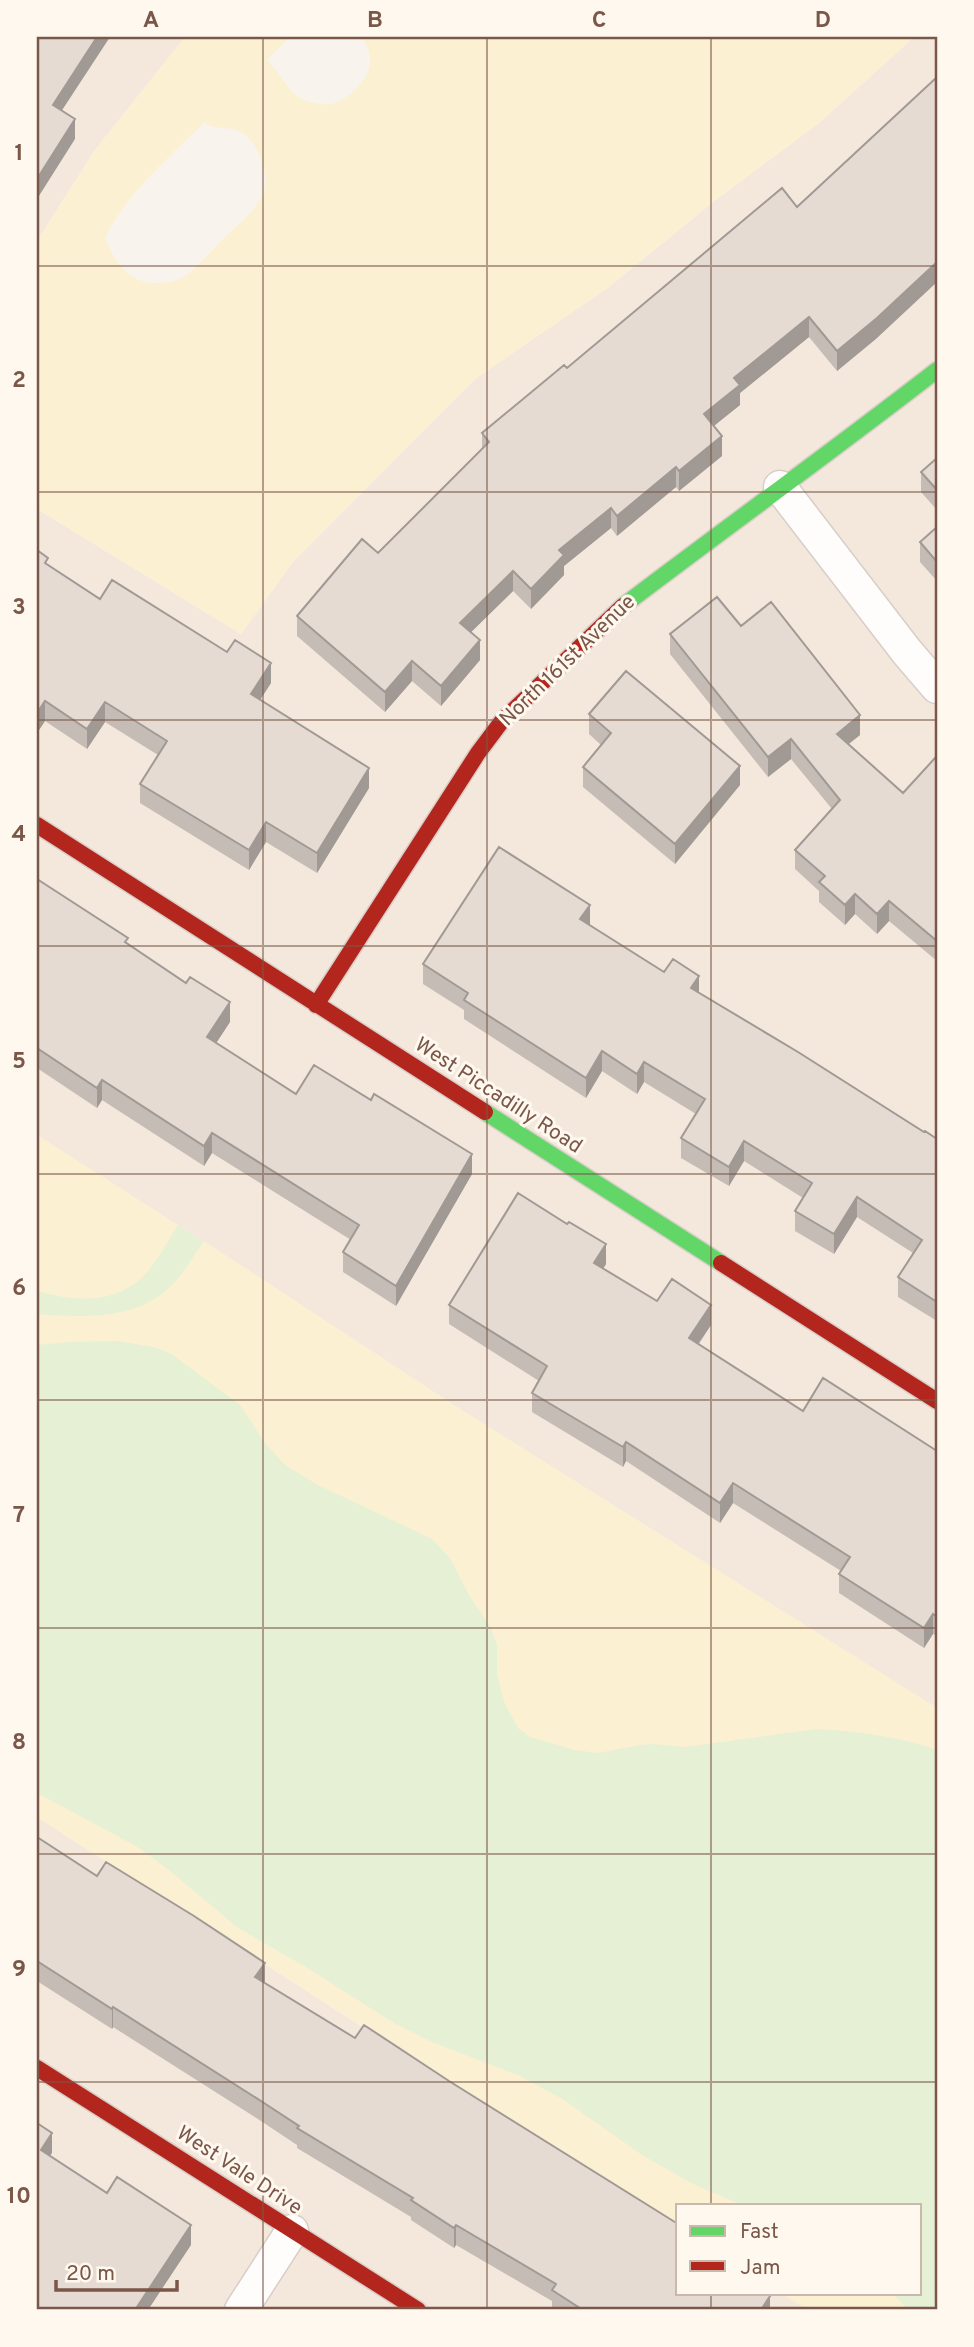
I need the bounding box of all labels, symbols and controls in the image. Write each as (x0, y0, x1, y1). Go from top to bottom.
text: A (143, 7, 159, 36)
text: B (367, 7, 383, 36)
text: C (592, 7, 606, 36)
text: D (815, 7, 831, 36)
text: 1 (14, 140, 24, 169)
text: 2 (12, 367, 26, 396)
street label: North 161st Avenue (494, 589, 642, 733)
text: 3 (12, 594, 26, 623)
text: 4 (12, 821, 26, 850)
street label: West Piccadilly Road (409, 1032, 587, 1160)
text: 5 (12, 1048, 26, 1077)
text: 6 (12, 1275, 26, 1304)
text: 7 (13, 1502, 25, 1531)
text: 8 (12, 1729, 26, 1758)
text: 9 (12, 1956, 26, 1985)
street label: West Vale Drive (171, 2120, 307, 2222)
text: 10 (7, 2183, 31, 2212)
legend (676, 2204, 922, 2294)
text: Fast (740, 2219, 779, 2246)
scale bar (56, 2249, 177, 2293)
text: Jam (740, 2255, 781, 2282)
text: 20 m (66, 2261, 115, 2288)

